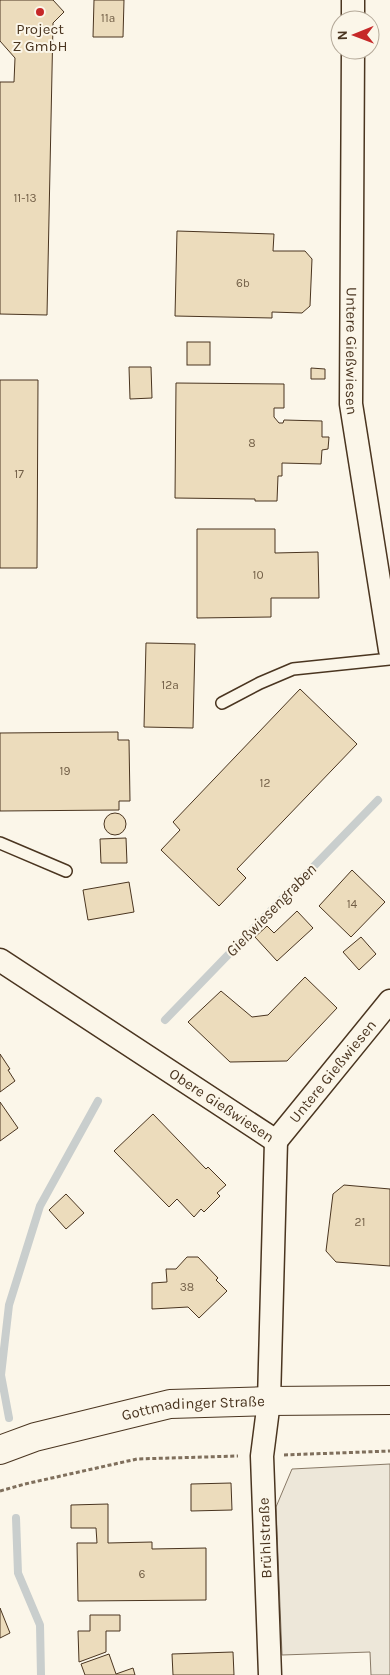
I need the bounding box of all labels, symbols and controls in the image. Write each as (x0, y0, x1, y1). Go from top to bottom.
marker: Project Z GmbH (34, 6, 46, 18)
north arrow (330, 10, 380, 60)
house number: 11a (101, 11, 115, 25)
place label: Project Z GmbH (12, 20, 68, 55)
text: N (334, 30, 351, 40)
house number: 11-13 (13, 191, 37, 205)
house number: 6b (236, 276, 250, 290)
street label: Untere Gießwiesen (342, 287, 362, 416)
house number: 8 (248, 436, 256, 450)
house number: 17 (14, 467, 24, 481)
house number: 10 (252, 568, 264, 582)
house number: 12a (161, 678, 179, 692)
house number: 19 (60, 764, 70, 778)
house number: 12 (260, 776, 271, 790)
water label: Gießwiesengraben (222, 860, 320, 960)
house number: 14 (347, 897, 358, 911)
street label: Untere Gießwiesen (286, 1016, 380, 1126)
street label: Obere Gießwiesen (166, 1064, 277, 1146)
house number: 21 (355, 1215, 365, 1229)
house number: 38 (180, 1280, 194, 1294)
street label: Gottmadinger Straße (120, 1392, 265, 1424)
street label: Brühlstraße (255, 1497, 275, 1579)
house number: 6 (139, 1567, 146, 1581)

